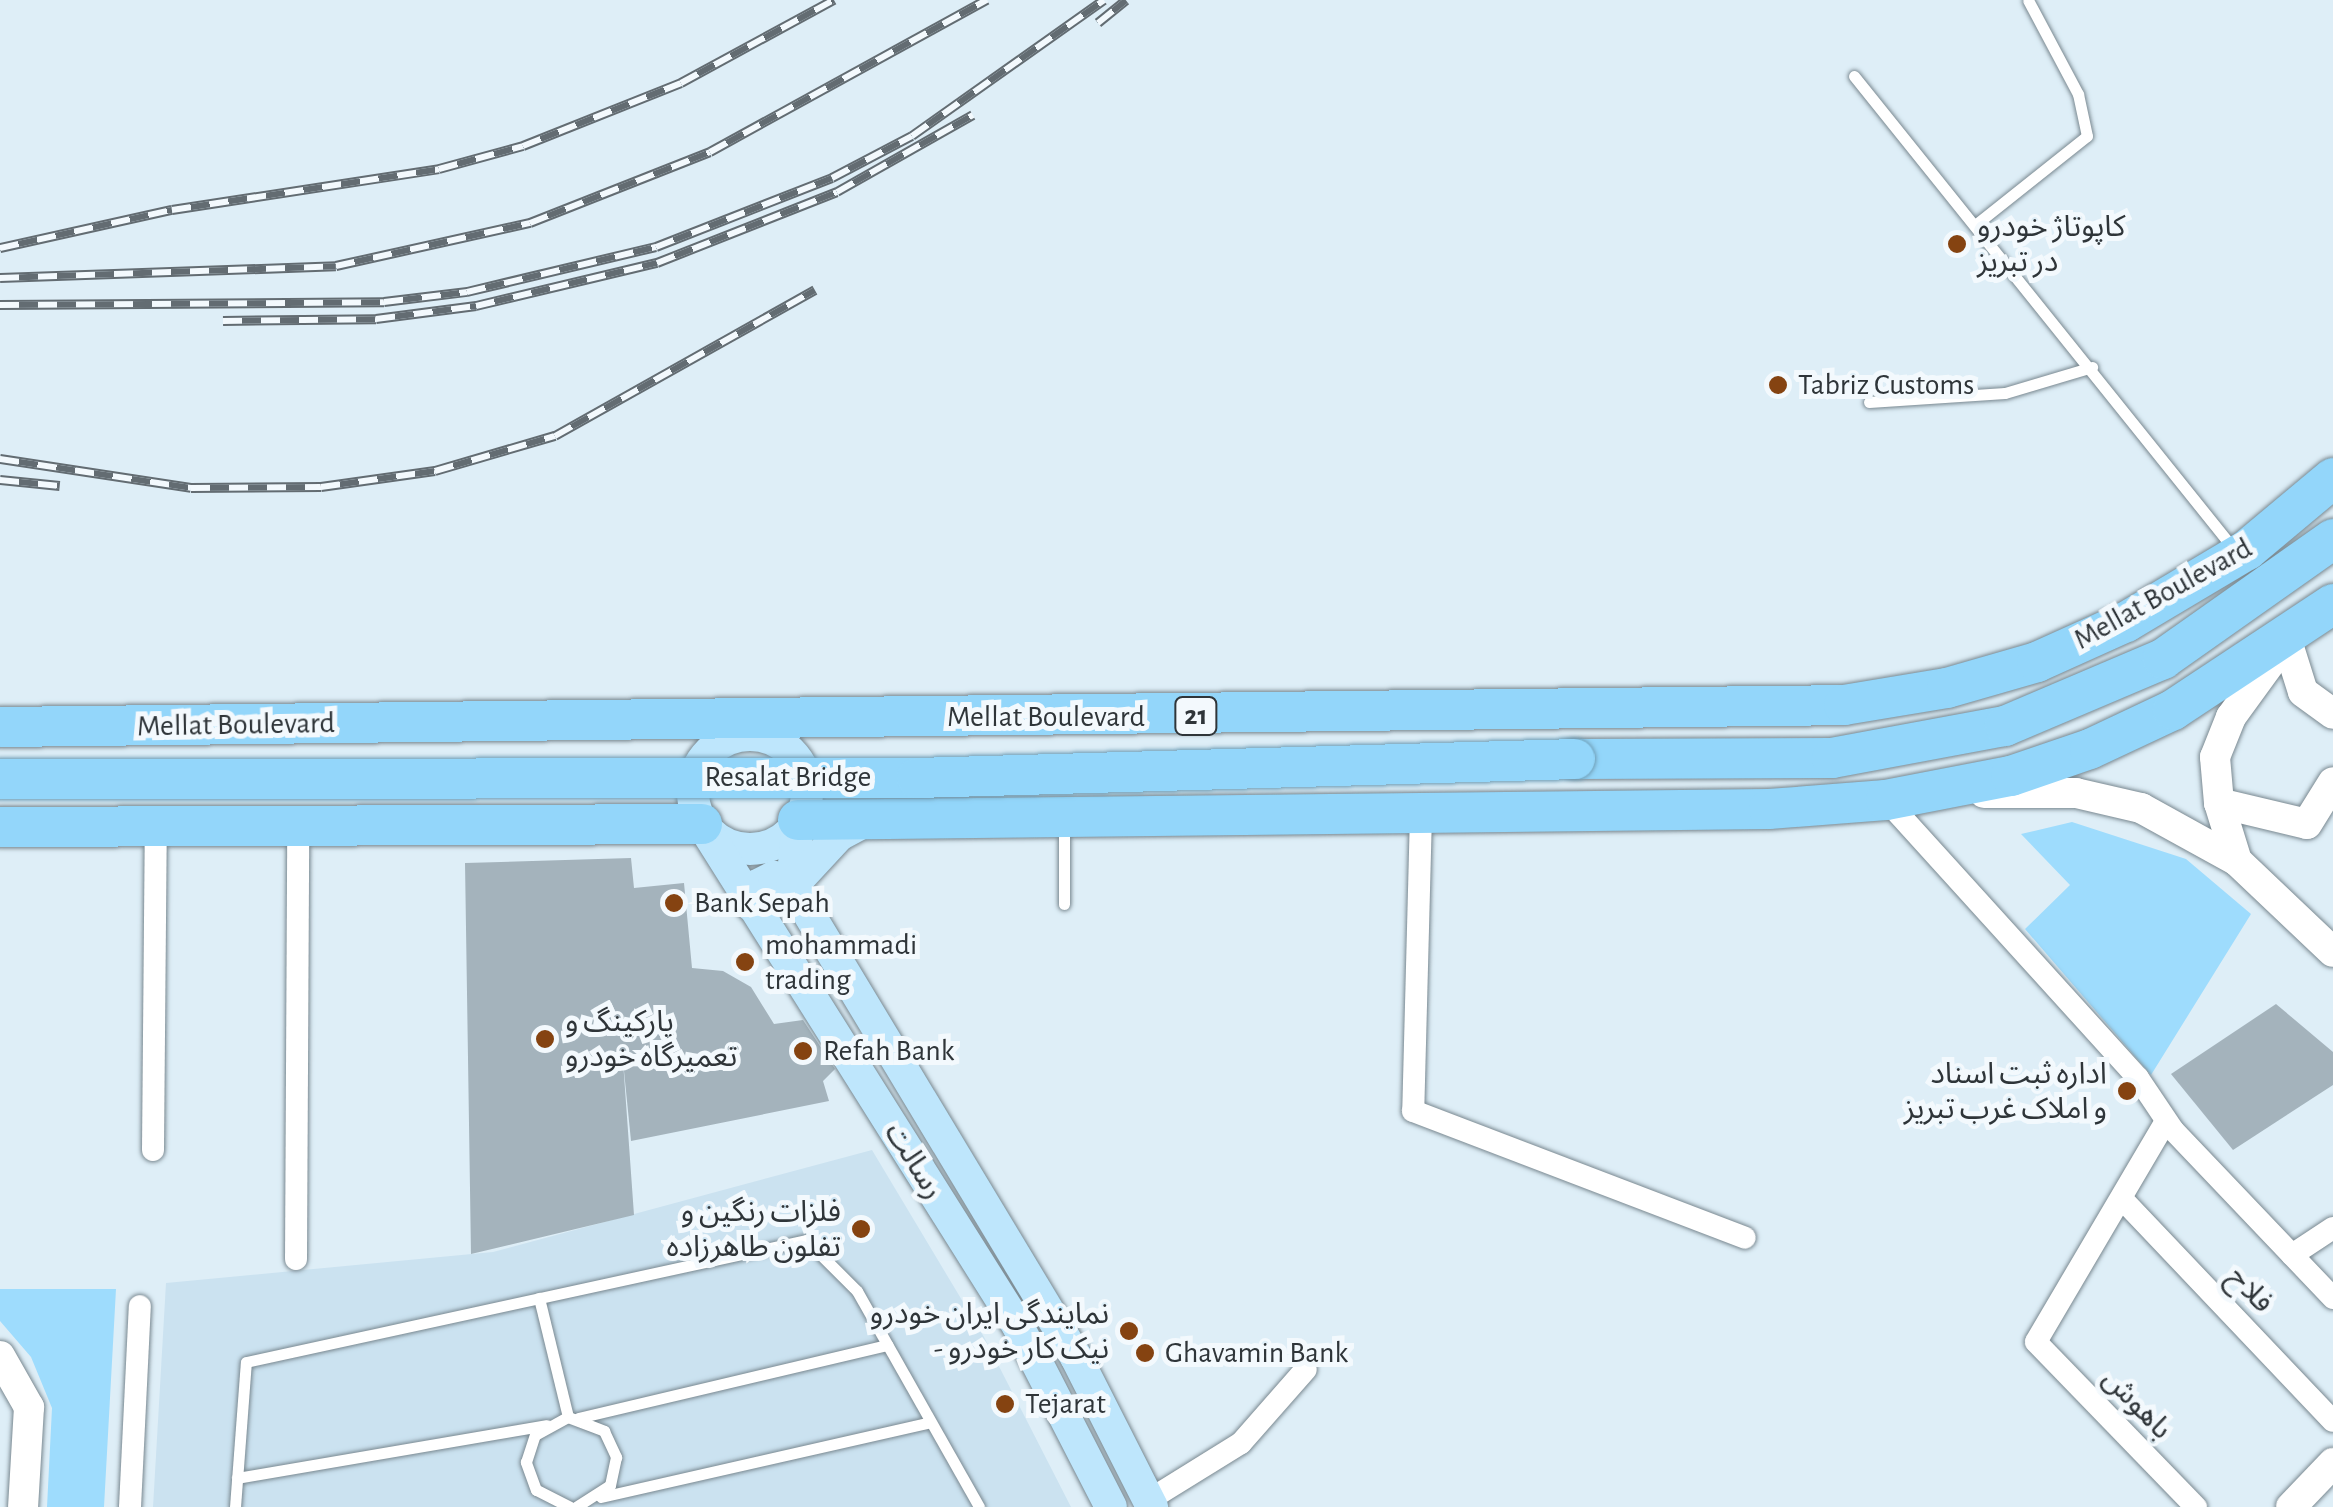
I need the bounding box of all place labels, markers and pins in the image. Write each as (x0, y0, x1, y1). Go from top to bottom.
place label: کاپوتاژ خودرو در تبریز (1977, 209, 2125, 280)
marker: کاپوتاژ خودرو در تبریز (1946, 233, 1968, 255)
place label: Tabriz Customs (1798, 367, 1974, 403)
marker: Tabriz Customs (1767, 374, 1789, 396)
place label: Bank Sepah (694, 885, 830, 921)
marker: Bank Sepah (663, 892, 685, 914)
place label: mohammadi trading (765, 927, 917, 998)
marker: mohammadi trading (734, 951, 756, 973)
place label: پارکینگ و تعمیرگاه خودرو (565, 1004, 738, 1074)
marker: پارکینگ و تعمیرگاه خودرو (534, 1028, 556, 1050)
place label: Refah Bank (823, 1033, 954, 1069)
marker: Refah Bank (792, 1040, 814, 1062)
place label: اداره ثبت اسناد و املاک غرب تبریز (1904, 1056, 2107, 1126)
marker: اداره ثبت اسناد و املاک غرب تبریز (2116, 1080, 2138, 1102)
place label: فلزات رنگین و تفلون طاهرزاده (667, 1194, 841, 1264)
marker: فلزات رنگین و تفلون طاهرزاده (850, 1218, 872, 1240)
place label: نمایندگی ایران خودرو - نیک کار خودرو (870, 1296, 1109, 1366)
marker: نمایندگی ایران خودرو - نیک کار خودرو (1118, 1320, 1140, 1342)
place label: Ghavamin Bank (1165, 1335, 1348, 1371)
marker: Ghavamin Bank (1134, 1342, 1156, 1364)
place label: Tejarat (1025, 1386, 1106, 1422)
marker: Tejarat (994, 1393, 1016, 1415)

